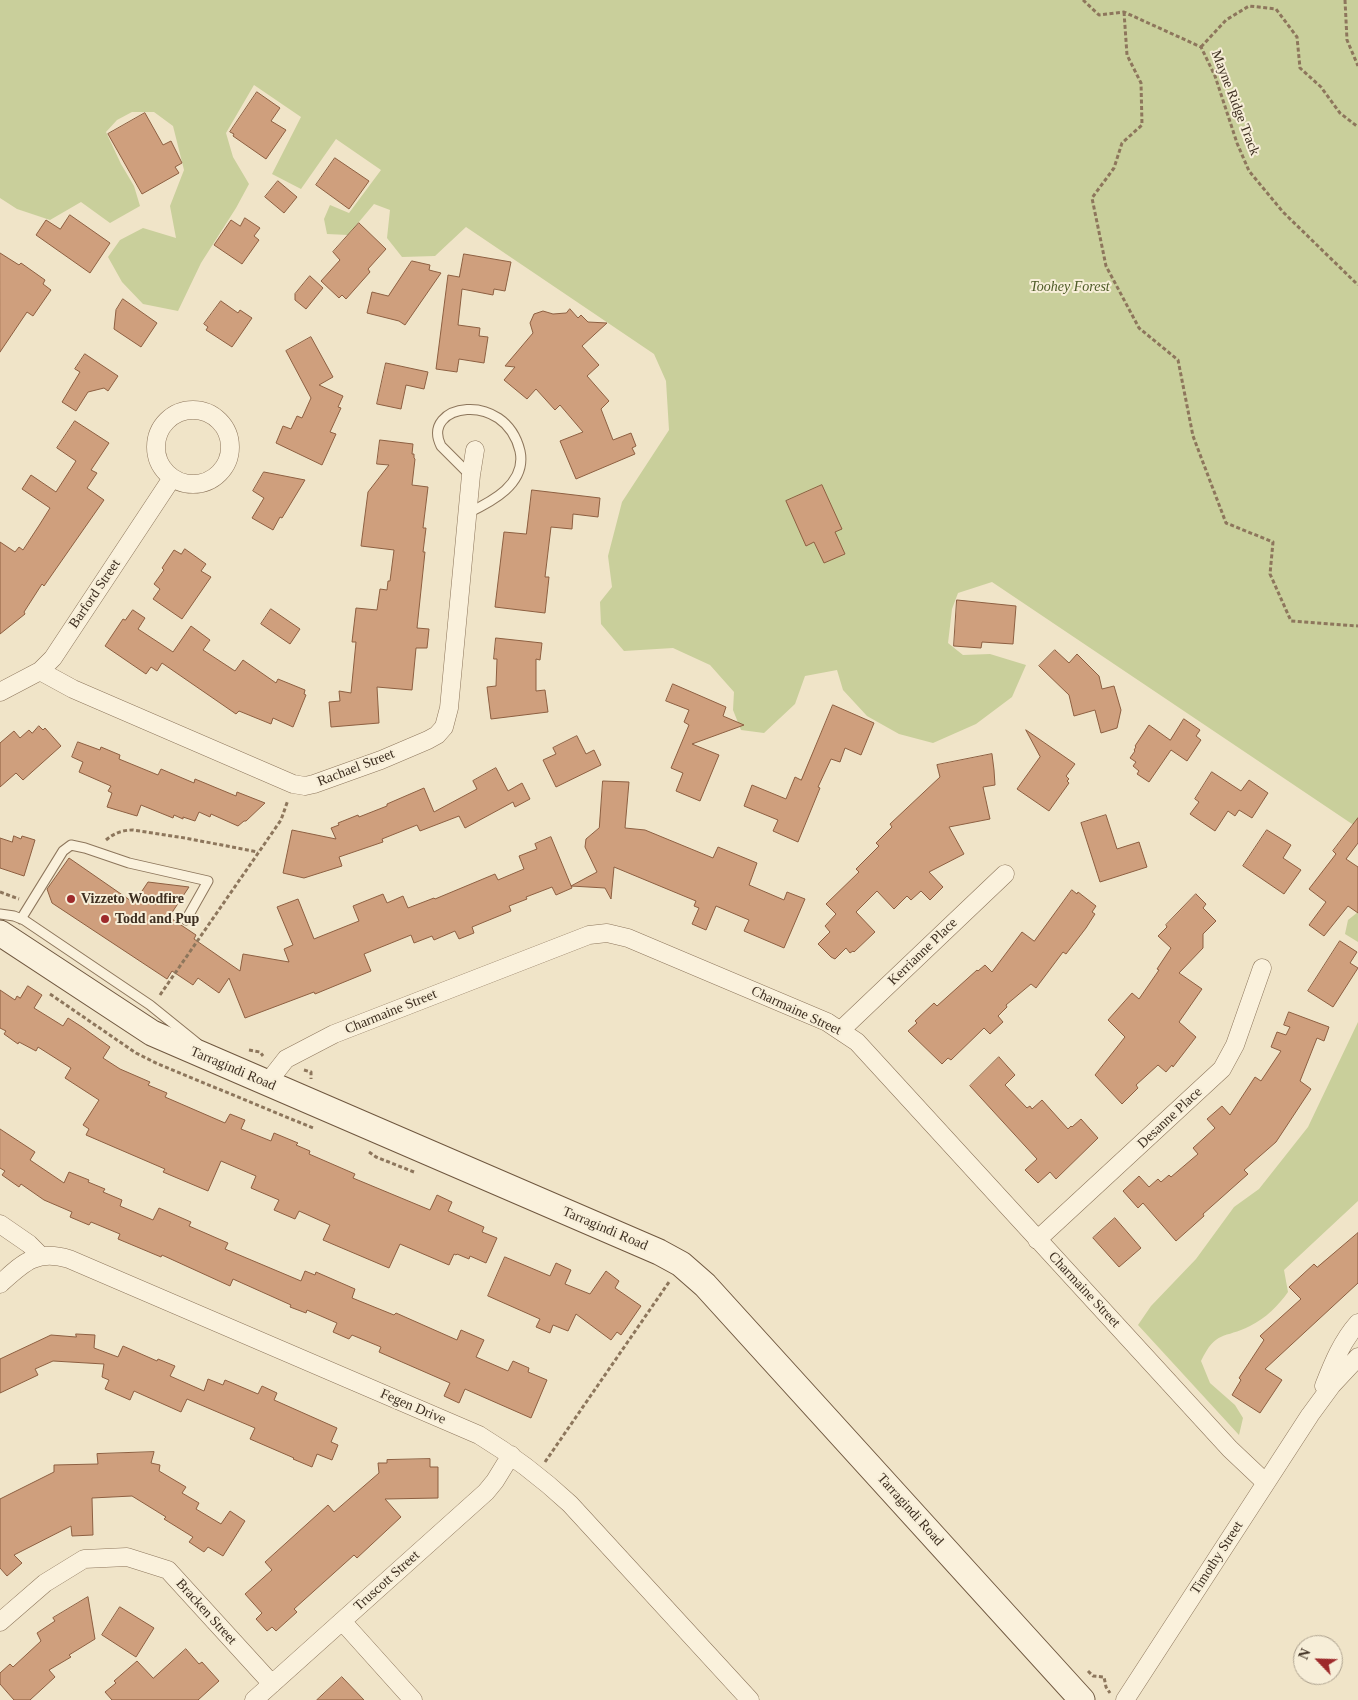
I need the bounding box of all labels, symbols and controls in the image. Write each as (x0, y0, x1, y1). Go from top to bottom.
street label: Mayne Ridge Track (1207, 48, 1263, 158)
park label: Toohey Forest (1030, 279, 1110, 295)
street label: Barford Street (66, 556, 124, 632)
street label: Rachael Street (315, 746, 397, 790)
place label: Vizzeto Woodfire (81, 891, 184, 907)
marker: Vizzeto Woodfire (65, 893, 77, 905)
place label: Todd and Pup (115, 911, 199, 927)
marker: Todd and Pup (99, 913, 111, 925)
street label: Kerrianne Place (885, 915, 961, 989)
street label: Charmaine Street (748, 983, 844, 1039)
street label: Charmaine Street (343, 986, 439, 1038)
street label: Tarragindi Road (188, 1043, 278, 1095)
street label: Desanne Place (1134, 1084, 1206, 1152)
street label: Tarragindi Road (560, 1203, 650, 1255)
street label: Charmaine Street (1045, 1249, 1123, 1331)
street label: Fegen Drive (378, 1386, 448, 1428)
street label: Tarragindi Road (873, 1471, 947, 1549)
street label: Timothy Street (1187, 1518, 1247, 1598)
street label: Truscott Street (351, 1547, 423, 1615)
street label: Bracken Street (172, 1576, 240, 1648)
north arrow (1293, 1635, 1343, 1685)
text: N (1296, 1646, 1314, 1662)

